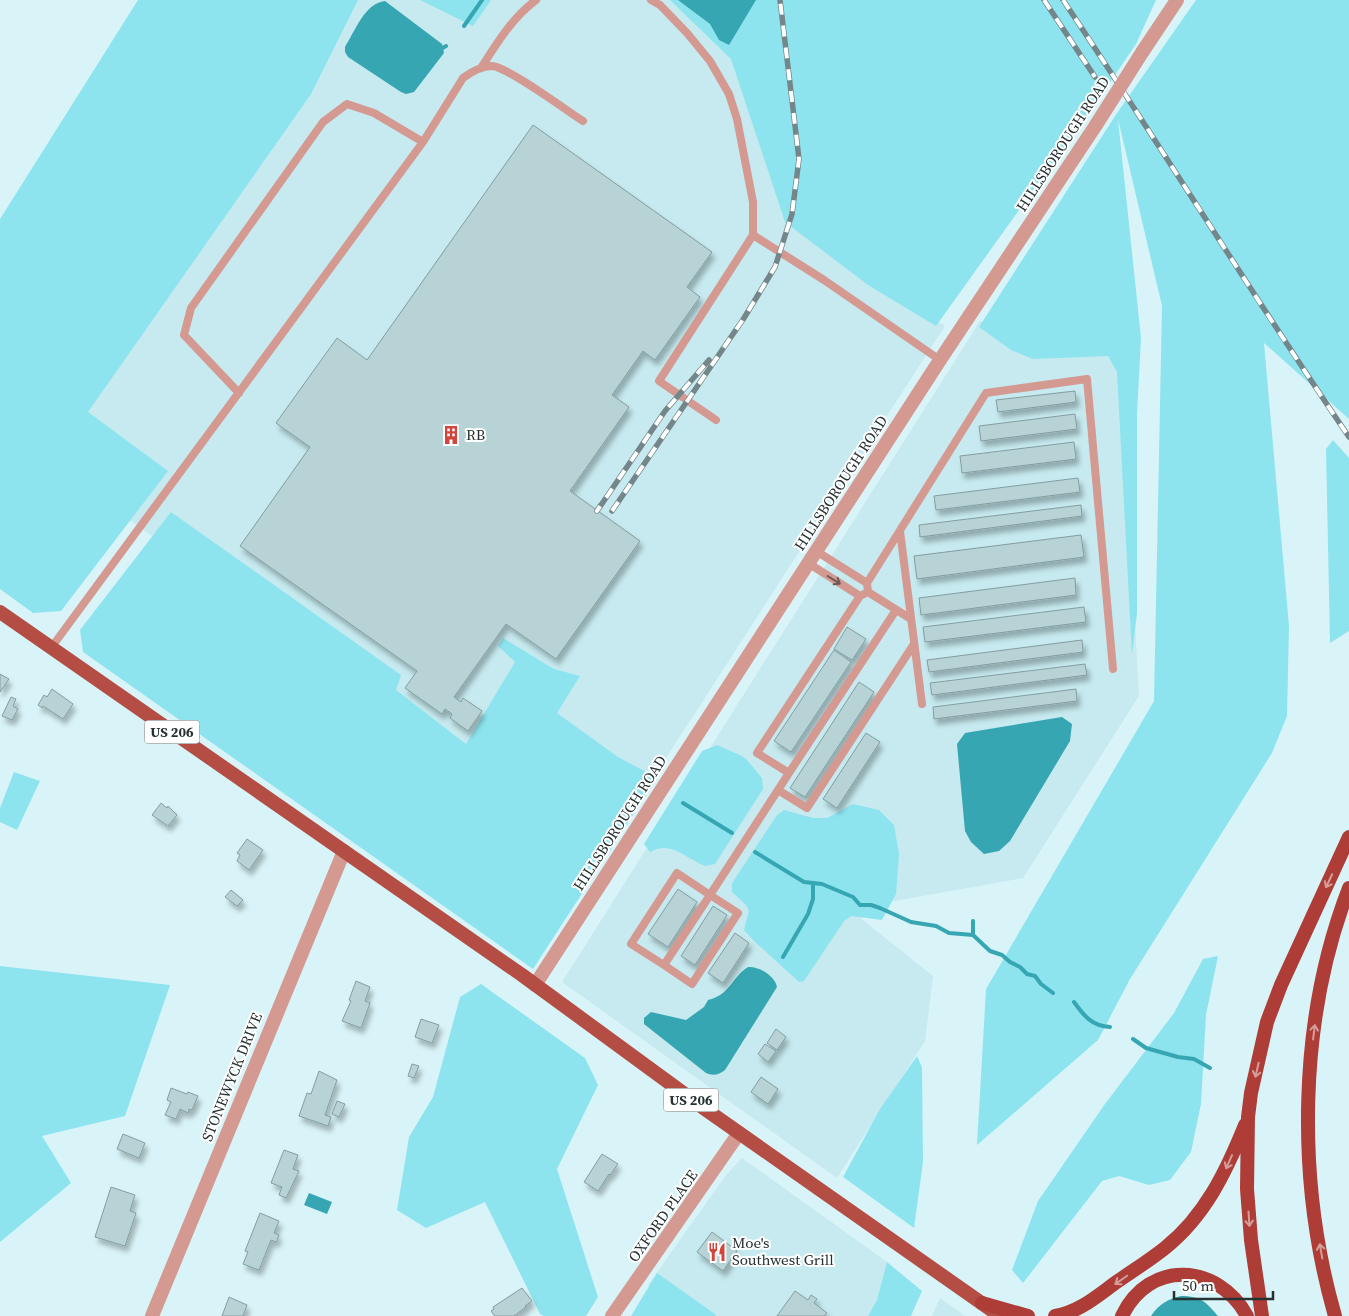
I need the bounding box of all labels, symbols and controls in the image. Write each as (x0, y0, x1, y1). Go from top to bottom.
street label: HILLSBOROUGH ROAD (1011, 72, 1114, 215)
street label: HILLSBOROUGH ROAD (789, 411, 892, 554)
building icon: RB (440, 424, 462, 446)
place label: RB (466, 424, 485, 445)
one-way arrow (826, 575, 840, 585)
road number: US 206 (144, 720, 200, 744)
street label: HILLSBOROUGH ROAD (568, 751, 671, 894)
one-way arrow (1323, 873, 1333, 888)
street label: STONEWYCK DRIVE (196, 1009, 267, 1144)
one-way arrow (1309, 1024, 1319, 1040)
one-way arrow (1251, 1061, 1261, 1077)
road number: US 206 (664, 1088, 718, 1112)
one-way arrow (1224, 1155, 1234, 1170)
street label: OXFORD PLACE (623, 1165, 702, 1266)
one-way arrow (1245, 1210, 1254, 1226)
place label: Moe's Southwest Grill (732, 1232, 834, 1270)
restaurant icon: Moe's Southwest Grill (706, 1241, 728, 1263)
one-way arrow (1316, 1244, 1325, 1260)
scale bar (1174, 1268, 1273, 1300)
one-way arrow (1115, 1274, 1128, 1285)
text: 50 m (1182, 1275, 1214, 1296)

